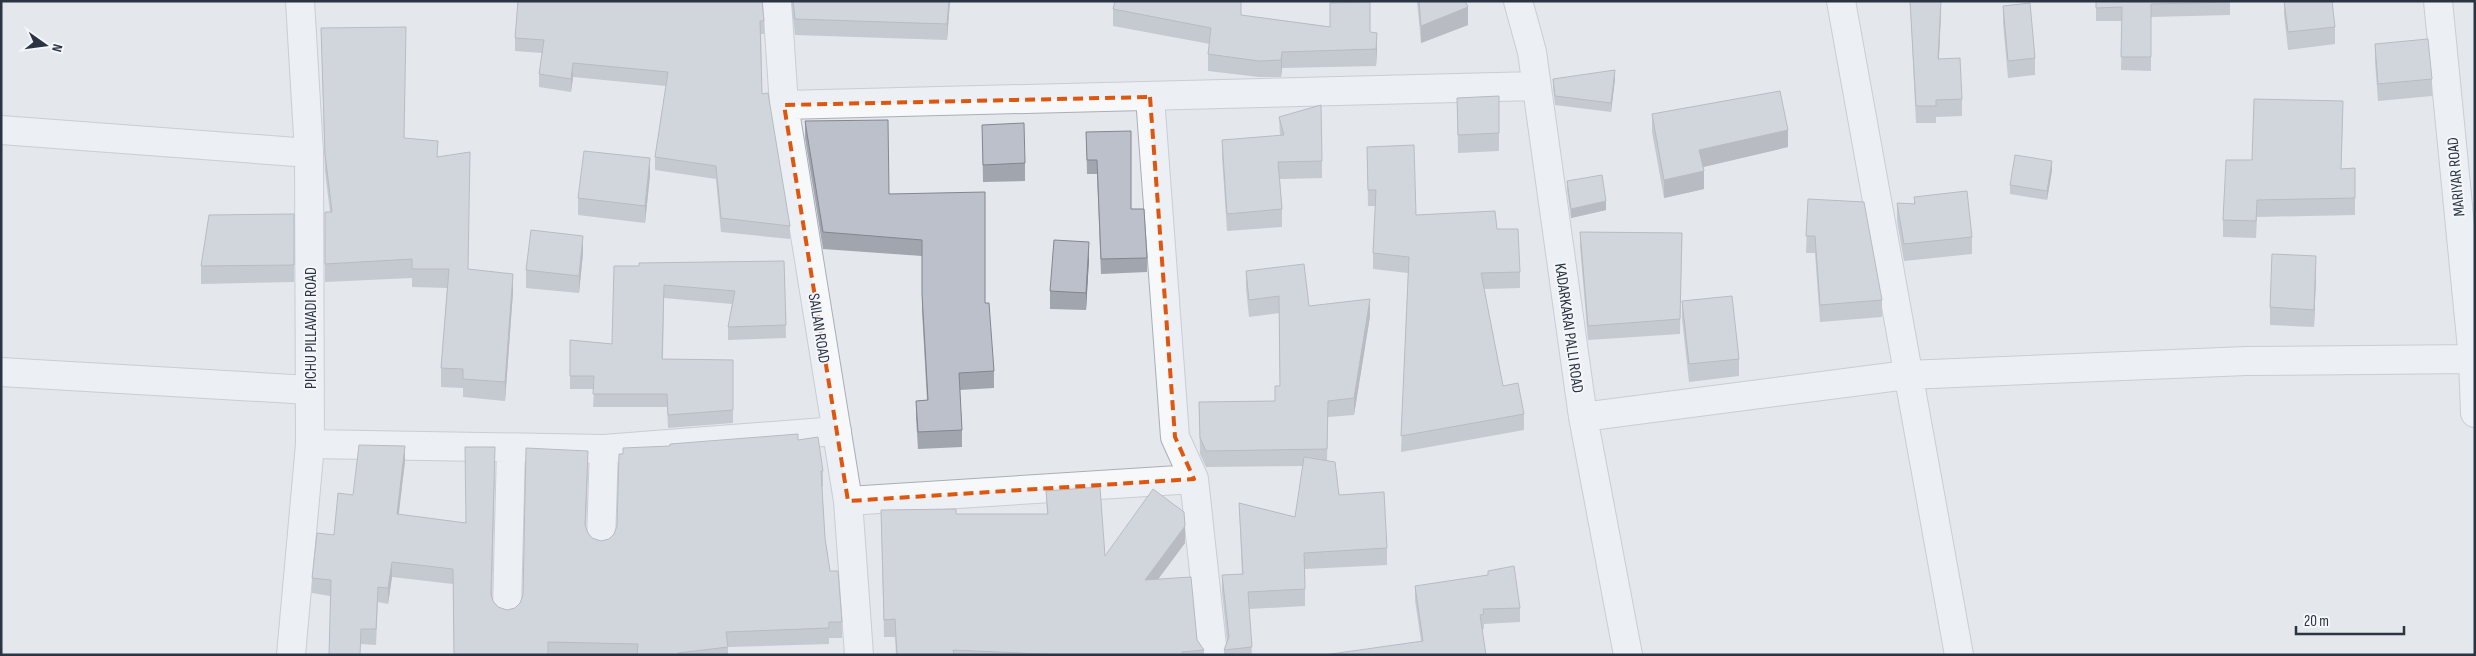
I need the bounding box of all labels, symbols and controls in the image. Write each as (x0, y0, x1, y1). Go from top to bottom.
north arrow (20, 20, 70, 70)
text: N (48, 42, 66, 54)
street label: MARIYAR ROAD (2444, 136, 2469, 217)
street label: KADARKARAI PALLI ROAD (1550, 262, 1587, 394)
street label: PICHU PILLAVADI ROAD (302, 267, 321, 389)
street label: SAILAN ROAD (804, 292, 833, 365)
scale bar (2296, 604, 2404, 636)
text: 20 m (2304, 612, 2329, 631)

